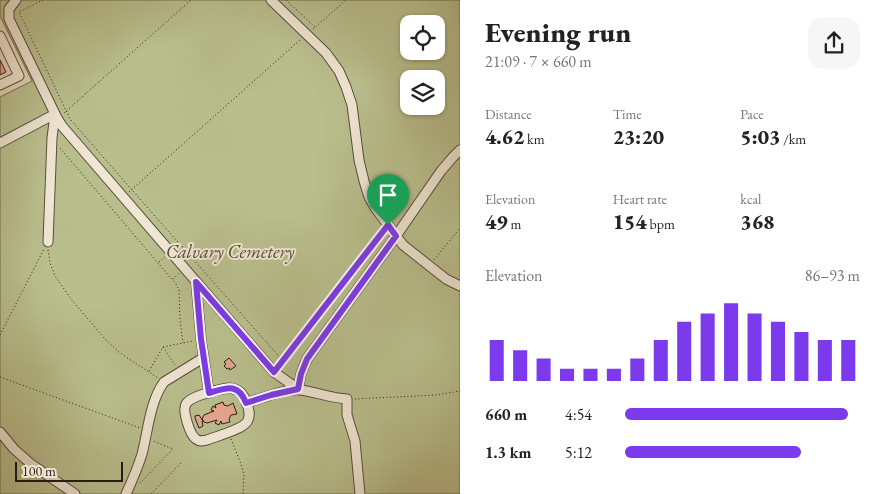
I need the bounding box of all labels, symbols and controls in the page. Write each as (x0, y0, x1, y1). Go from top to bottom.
text: Evening run (485, 14, 631, 50)
map controls (400, 15, 445, 115)
button: locate (400, 15, 445, 60)
button: share (808, 17, 860, 69)
text: 21:09 · 7 × 660 m (485, 51, 592, 72)
button: layers (400, 70, 445, 115)
text: Distance (485, 105, 532, 123)
text: Time (613, 105, 642, 123)
text: Pace (740, 105, 764, 123)
text: 4.62 (485, 123, 524, 150)
text: 23:20 (613, 123, 664, 150)
text: 5:03 (740, 123, 780, 150)
text: km (524, 130, 545, 148)
text: /km (780, 130, 806, 148)
pin (367, 174, 409, 225)
icon: arrive (374, 181, 402, 209)
text: Elevation (485, 190, 535, 208)
text: Heart rate (613, 190, 667, 208)
text: kcal (740, 190, 761, 208)
text: 49 (485, 208, 508, 235)
text: 154 (613, 208, 647, 235)
text: 368 (740, 208, 774, 235)
text: m (508, 215, 521, 233)
text: bpm (647, 215, 675, 233)
park label: Calvary Cemetery (166, 239, 295, 264)
text: Elevation (485, 265, 543, 286)
text: 86–93 m (805, 265, 860, 286)
text: 660 m (485, 404, 527, 425)
text: 4:54 (565, 404, 592, 425)
text: 1.3 km (485, 442, 531, 463)
text: 5:12 (565, 442, 592, 463)
scale bar (15, 459, 122, 482)
text: 100 m (22, 462, 56, 480)

